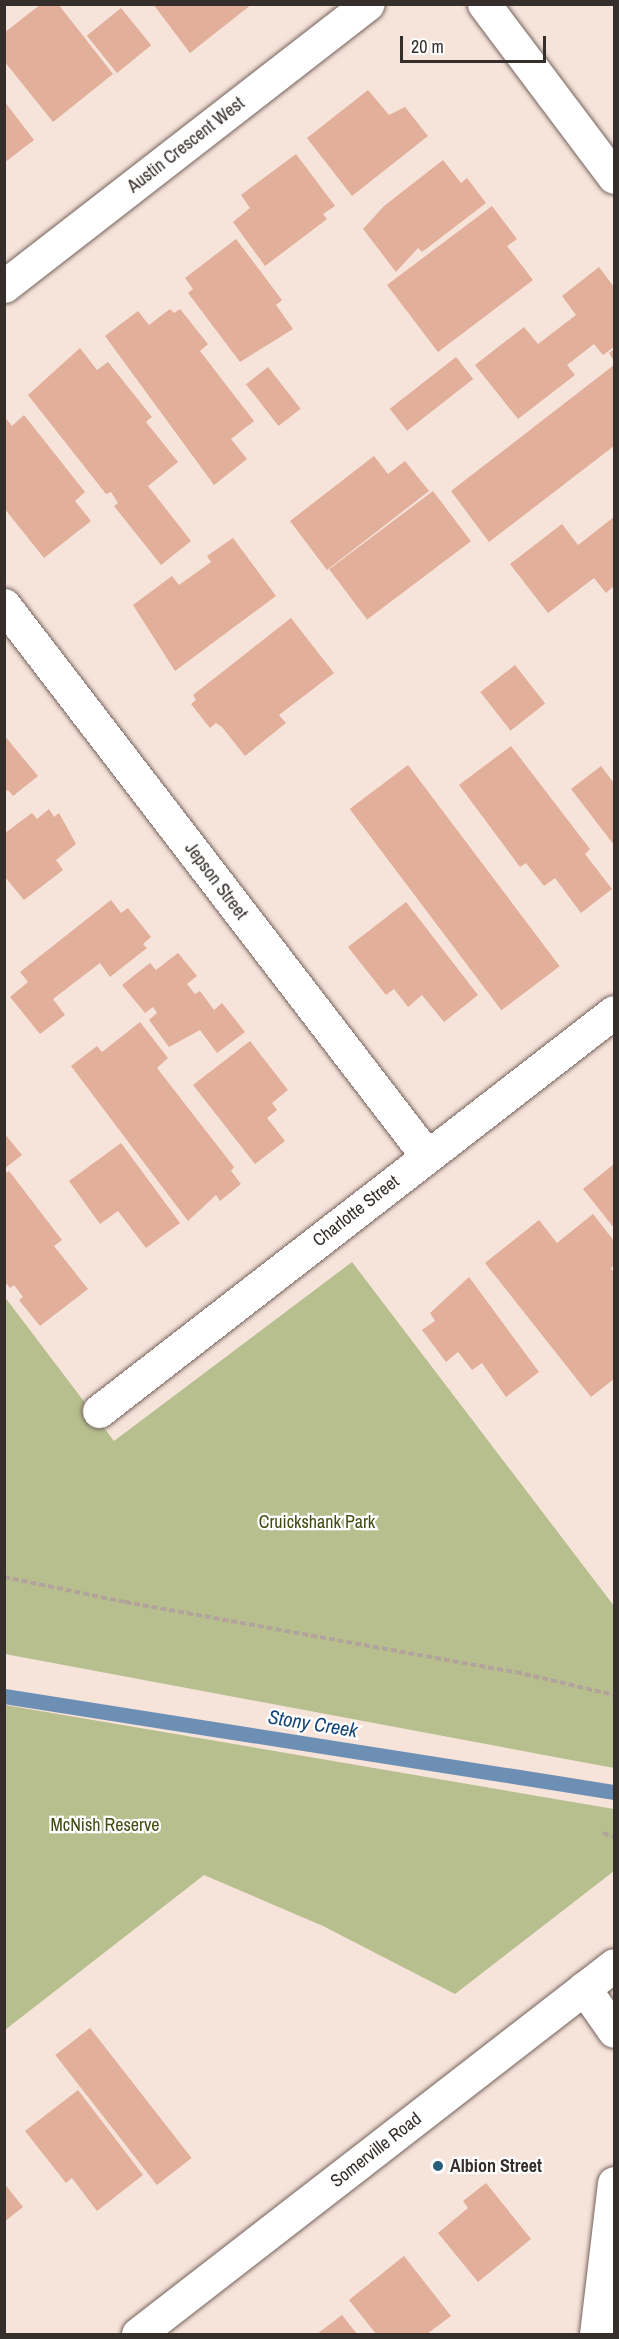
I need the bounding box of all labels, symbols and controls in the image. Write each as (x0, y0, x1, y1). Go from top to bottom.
scale bar (403, 24, 548, 62)
text: 20 m (411, 34, 444, 59)
street label: Austin Crescent West (123, 93, 249, 197)
street label: Jepson Street (180, 838, 252, 924)
street label: Charlotte Street (309, 1171, 403, 1251)
park label: Cruickshank Park (259, 1511, 375, 1533)
water label: Stony Creek (267, 1704, 359, 1742)
park label: McNish Reserve (50, 1814, 160, 1836)
street label: Somerville Road (326, 2108, 426, 2192)
place label: Albion Street (450, 2155, 542, 2177)
marker: Albion Street (431, 2159, 445, 2173)

